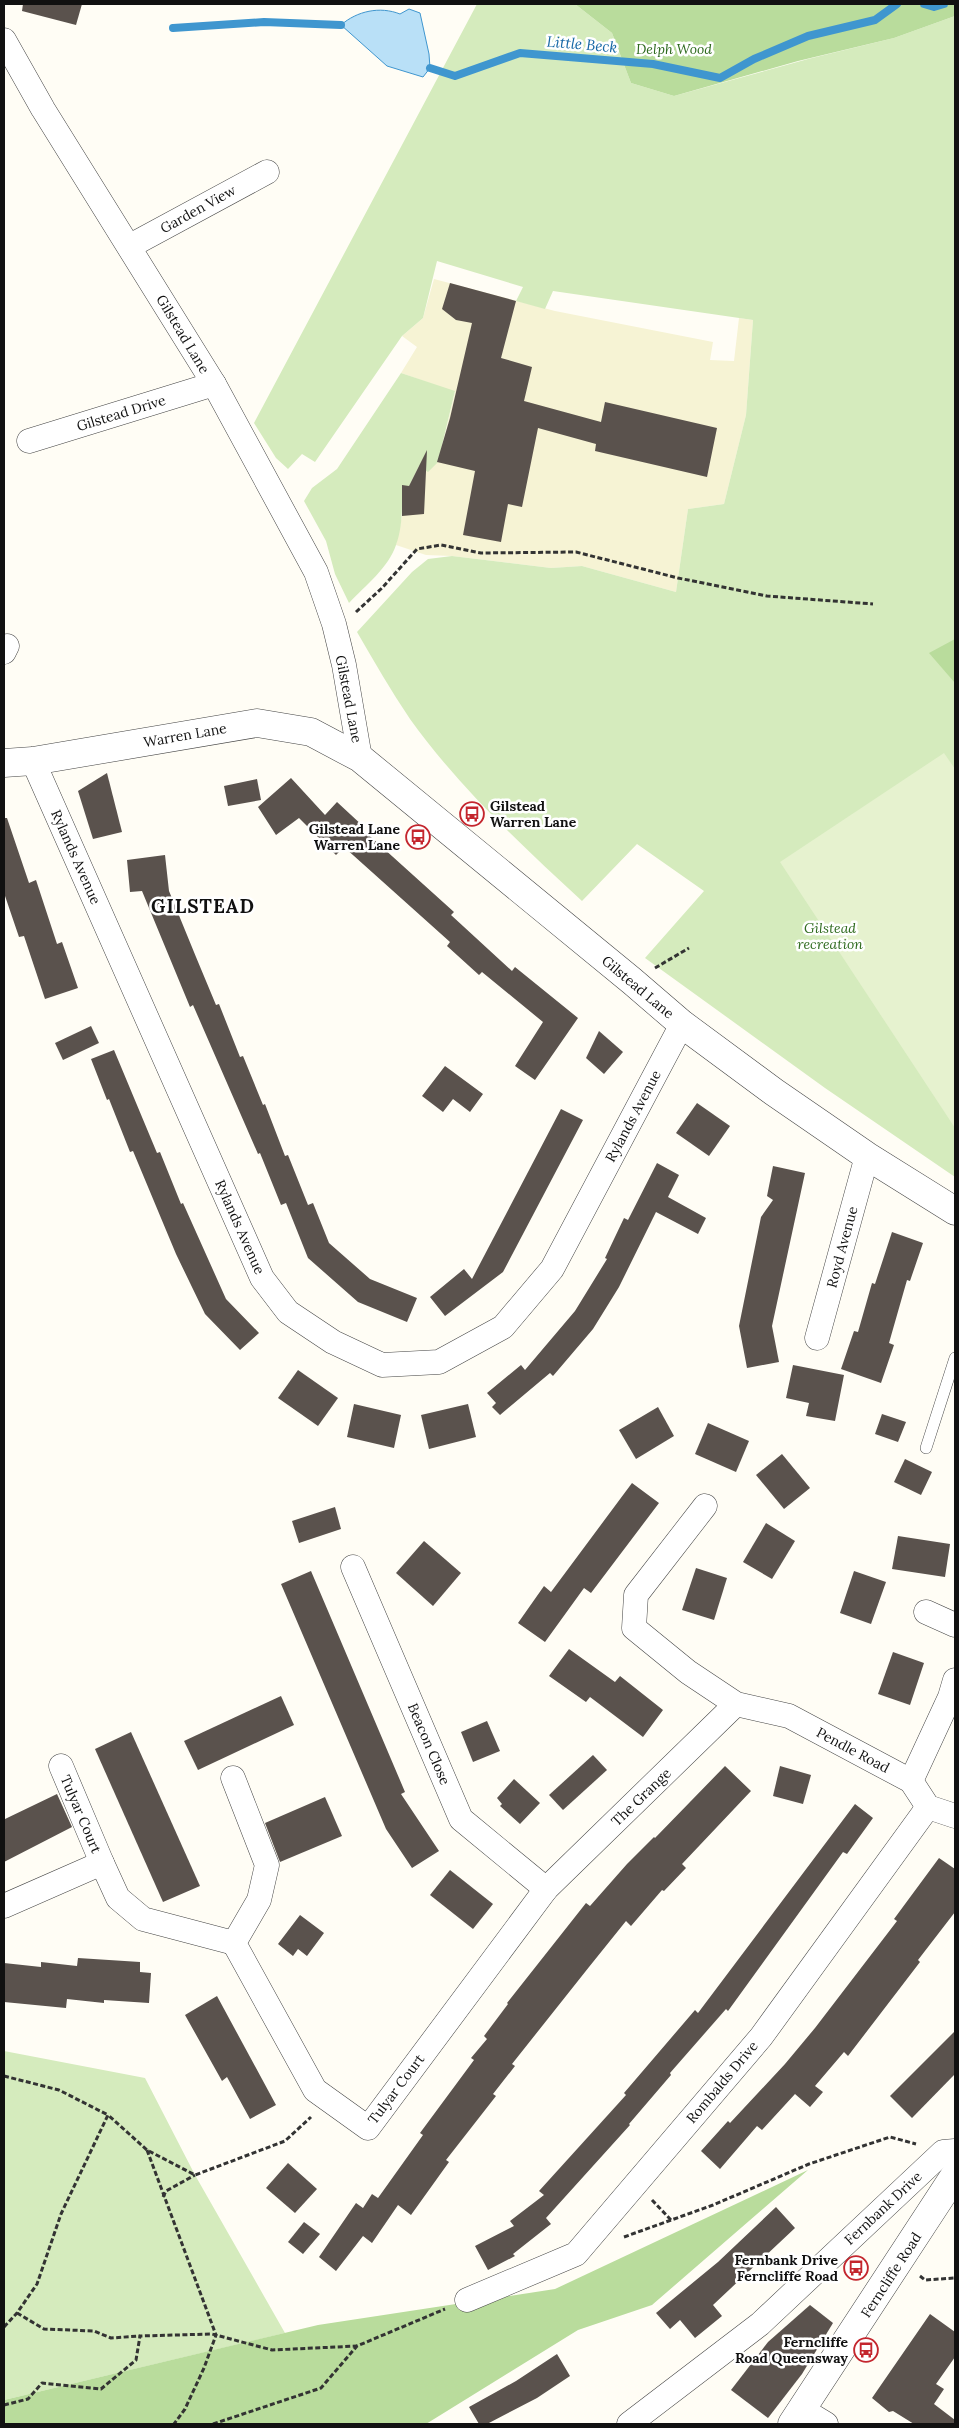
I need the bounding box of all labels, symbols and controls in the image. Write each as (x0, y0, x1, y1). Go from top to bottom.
water label: Little Beck (546, 31, 618, 57)
park label: Delph Wood (636, 40, 712, 58)
street label: Garden View (157, 180, 240, 237)
street label: Gilstead Lane (152, 291, 214, 377)
street label: Gilstead Drive (74, 391, 168, 435)
street label: Gilstead Lane (332, 654, 366, 745)
street label: Warren Lane (142, 719, 228, 751)
place label: Gilstead Warren Lane (490, 797, 577, 831)
bus stop icon: Gilstead Warren Lane (459, 801, 485, 827)
street label: Rylands Avenue (47, 807, 105, 907)
place label: Gilstead Lane Warren Lane (309, 820, 400, 854)
bus stop icon: Gilstead Lane Warren Lane (405, 824, 431, 850)
district label: GILSTEAD (151, 894, 255, 918)
park label: Gilstead recreation (797, 919, 863, 953)
street label: Gilstead Lane (598, 952, 678, 1023)
street label: Rylands Avenue (601, 1067, 665, 1165)
street label: Rylands Avenue (211, 1177, 269, 1277)
street label: Royd Avenue (822, 1204, 862, 1290)
street label: Beacon Close (404, 1700, 454, 1788)
street label: Pendle Road (813, 1723, 893, 1777)
street label: The Grange (607, 1764, 675, 1830)
street label: Tulyar Court (56, 1772, 106, 1856)
street label: Rombalds Drive (682, 2037, 762, 2127)
street label: Tulyar Court (364, 2050, 429, 2128)
street label: Fernbank Drive (840, 2167, 926, 2249)
street label: Ferncliffe Road (857, 2229, 925, 2321)
place label: Fernbank Drive Ferncliffe Road (734, 2251, 838, 2285)
bus stop icon: Fernbank Drive Ferncliffe Road (843, 2255, 869, 2281)
place label: Ferncliffe Road Queensway (735, 2333, 848, 2367)
bus stop icon: Ferncliffe Road Queensway (853, 2337, 879, 2363)

